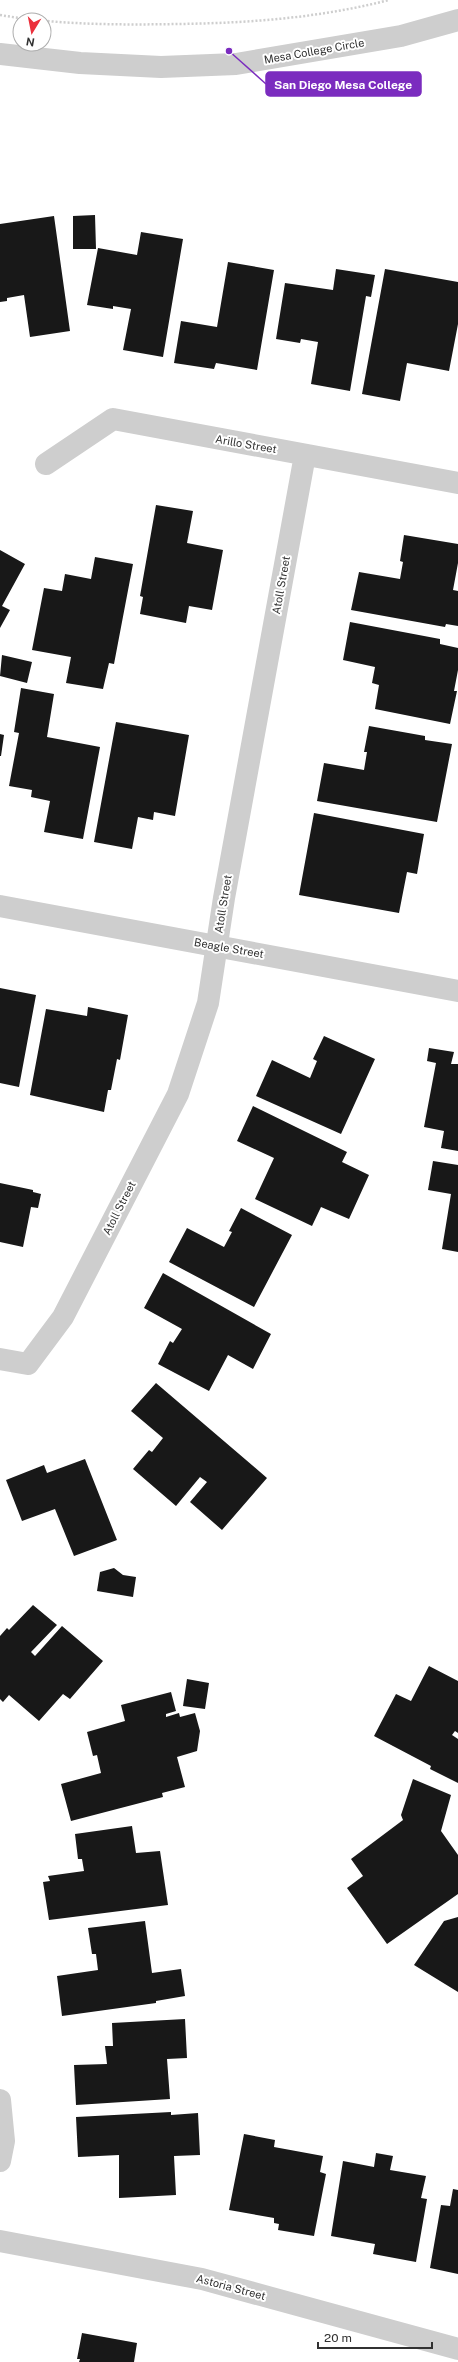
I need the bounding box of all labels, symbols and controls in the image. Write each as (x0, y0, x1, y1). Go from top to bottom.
north arrow (12, 12, 52, 52)
text: N (25, 35, 36, 49)
street label: Mesa College Circle (263, 36, 365, 66)
callout: San Diego Mesa College (266, 72, 421, 96)
text: San Diego Mesa College (274, 78, 412, 92)
street label: Arillo Street (214, 433, 278, 455)
street label: Atoll Street (270, 555, 292, 615)
street label: Atoll Street (212, 874, 234, 934)
street label: Beagle Street (193, 936, 265, 960)
street label: Atoll Street (100, 1179, 138, 1237)
street label: Astoria Street (195, 2272, 267, 2302)
scale bar (318, 2324, 432, 2350)
text: 20 m (324, 2331, 352, 2345)

